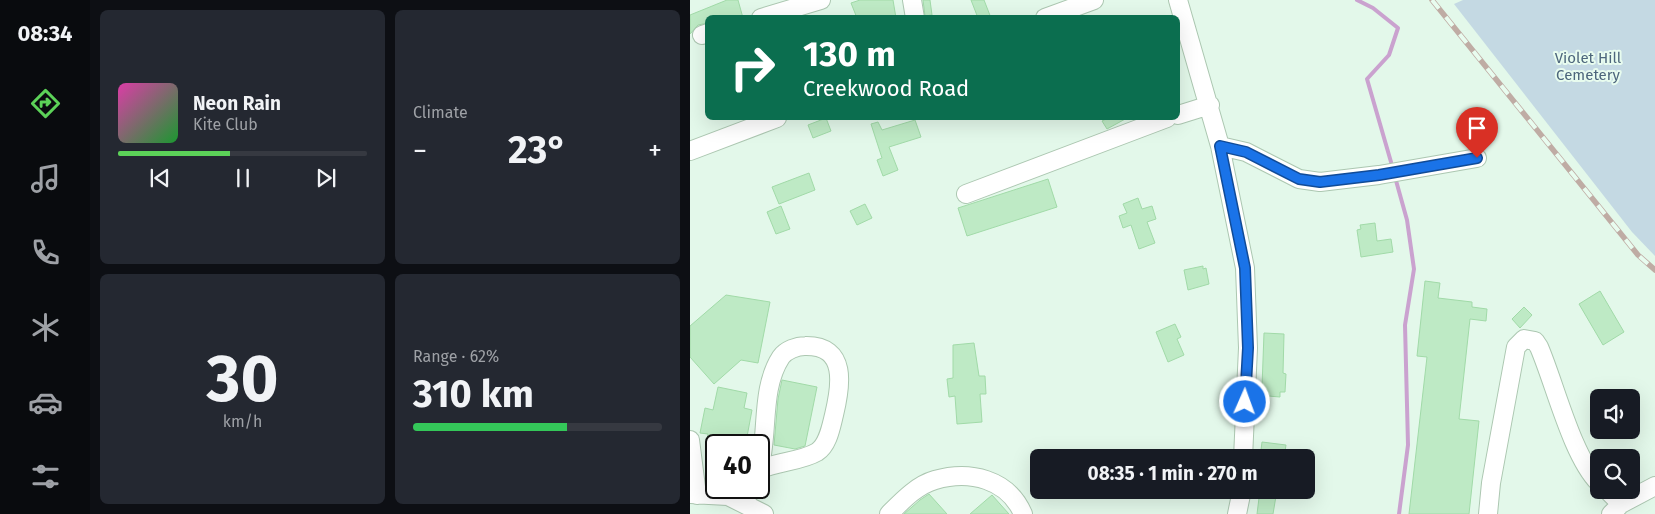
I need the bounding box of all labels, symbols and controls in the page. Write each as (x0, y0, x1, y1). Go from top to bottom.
text: 08:34 (17, 20, 73, 47)
text: 130 m (803, 33, 896, 75)
icon: right (720, 35, 785, 100)
park label: Violet Hill Cemetery (1555, 49, 1622, 84)
text: Creekwood Road (803, 75, 969, 102)
icon: directions (28, 86, 63, 121)
text: Neon Rain (193, 92, 281, 115)
text: Climate (413, 103, 468, 122)
pin (1456, 107, 1498, 158)
icon: arrive (1463, 114, 1491, 142)
text: Kite Club (193, 115, 258, 134)
text: 23° (508, 127, 567, 173)
text: − (413, 134, 427, 167)
text: + (648, 134, 662, 167)
icon: music (28, 161, 63, 196)
icon: previous (146, 164, 174, 192)
icon: pause (229, 164, 257, 192)
icon: next (312, 164, 340, 192)
icon: phone (28, 235, 63, 270)
icon: climate (28, 310, 63, 345)
text: 30 (207, 340, 278, 418)
text: Range · 62% (413, 347, 499, 366)
text: 310 km (413, 371, 534, 417)
position arrow (1218, 375, 1270, 427)
icon: car (28, 385, 63, 420)
map controls (1590, 389, 1640, 499)
button: sound (1590, 389, 1640, 439)
text: km/h (223, 412, 262, 431)
speed limit sign: 40 (705, 434, 770, 499)
button: search (1590, 449, 1640, 499)
icon: filters (28, 459, 63, 494)
text: 08:35 · 1 min · 270 m (1088, 462, 1257, 485)

